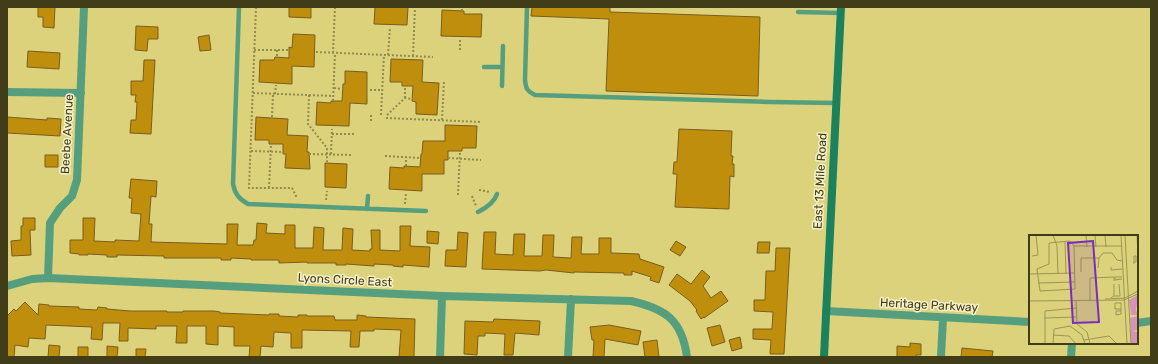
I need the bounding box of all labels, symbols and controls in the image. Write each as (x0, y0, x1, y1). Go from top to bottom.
street label: Beebe Avenue (58, 93, 76, 174)
street label: East 13 Mile Road (810, 133, 830, 229)
inset map (1029, 235, 1138, 344)
street label: Lyons Circle East (297, 271, 393, 289)
street label: Heritage Parkway (879, 295, 979, 315)

